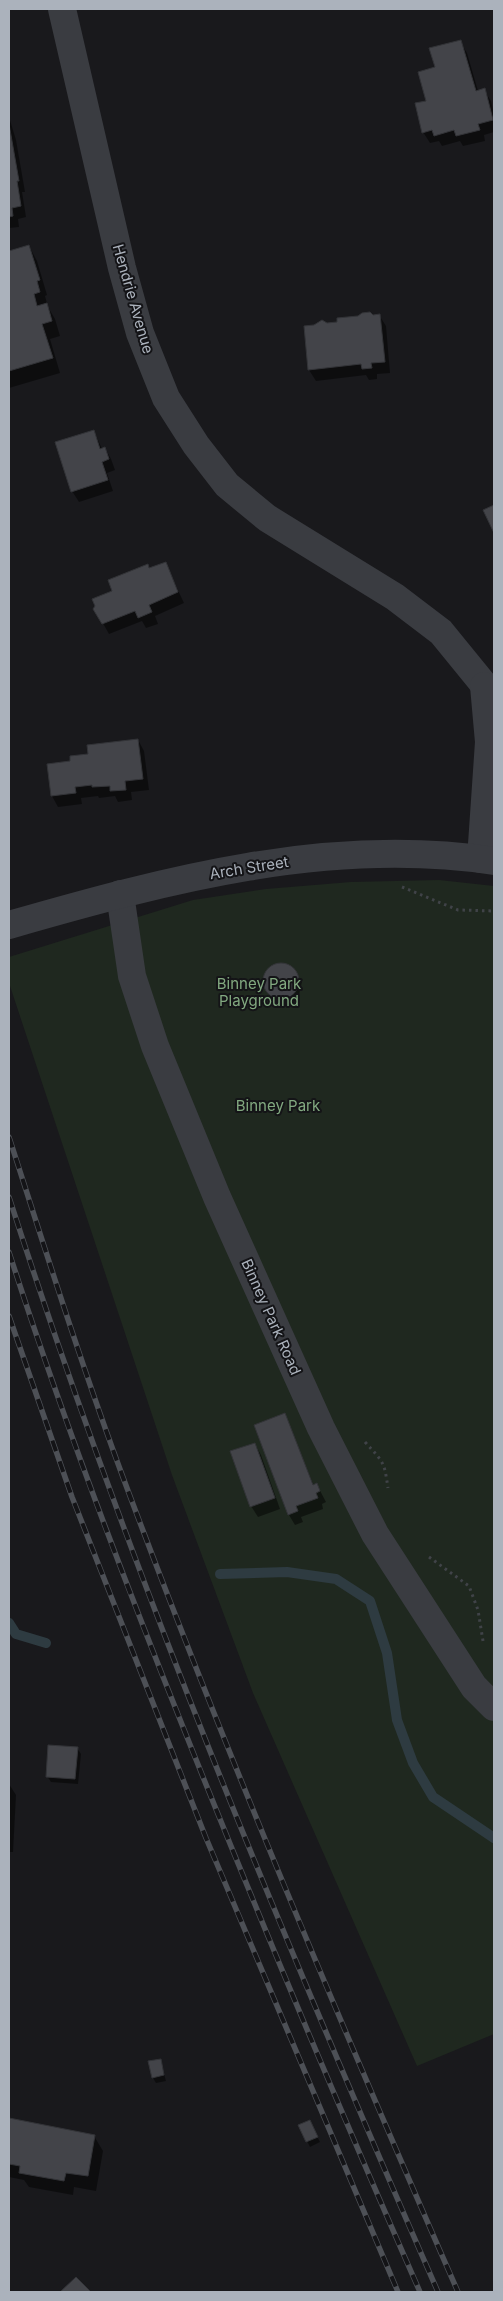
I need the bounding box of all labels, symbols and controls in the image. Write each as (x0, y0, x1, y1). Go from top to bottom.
street label: Hendrie Avenue (109, 242, 158, 356)
street label: Arch Street (208, 852, 290, 883)
park label: Binney Park Playground (217, 974, 302, 1010)
park label: Binney Park (236, 1096, 321, 1115)
street label: Binney Park Road (237, 1256, 306, 1378)

